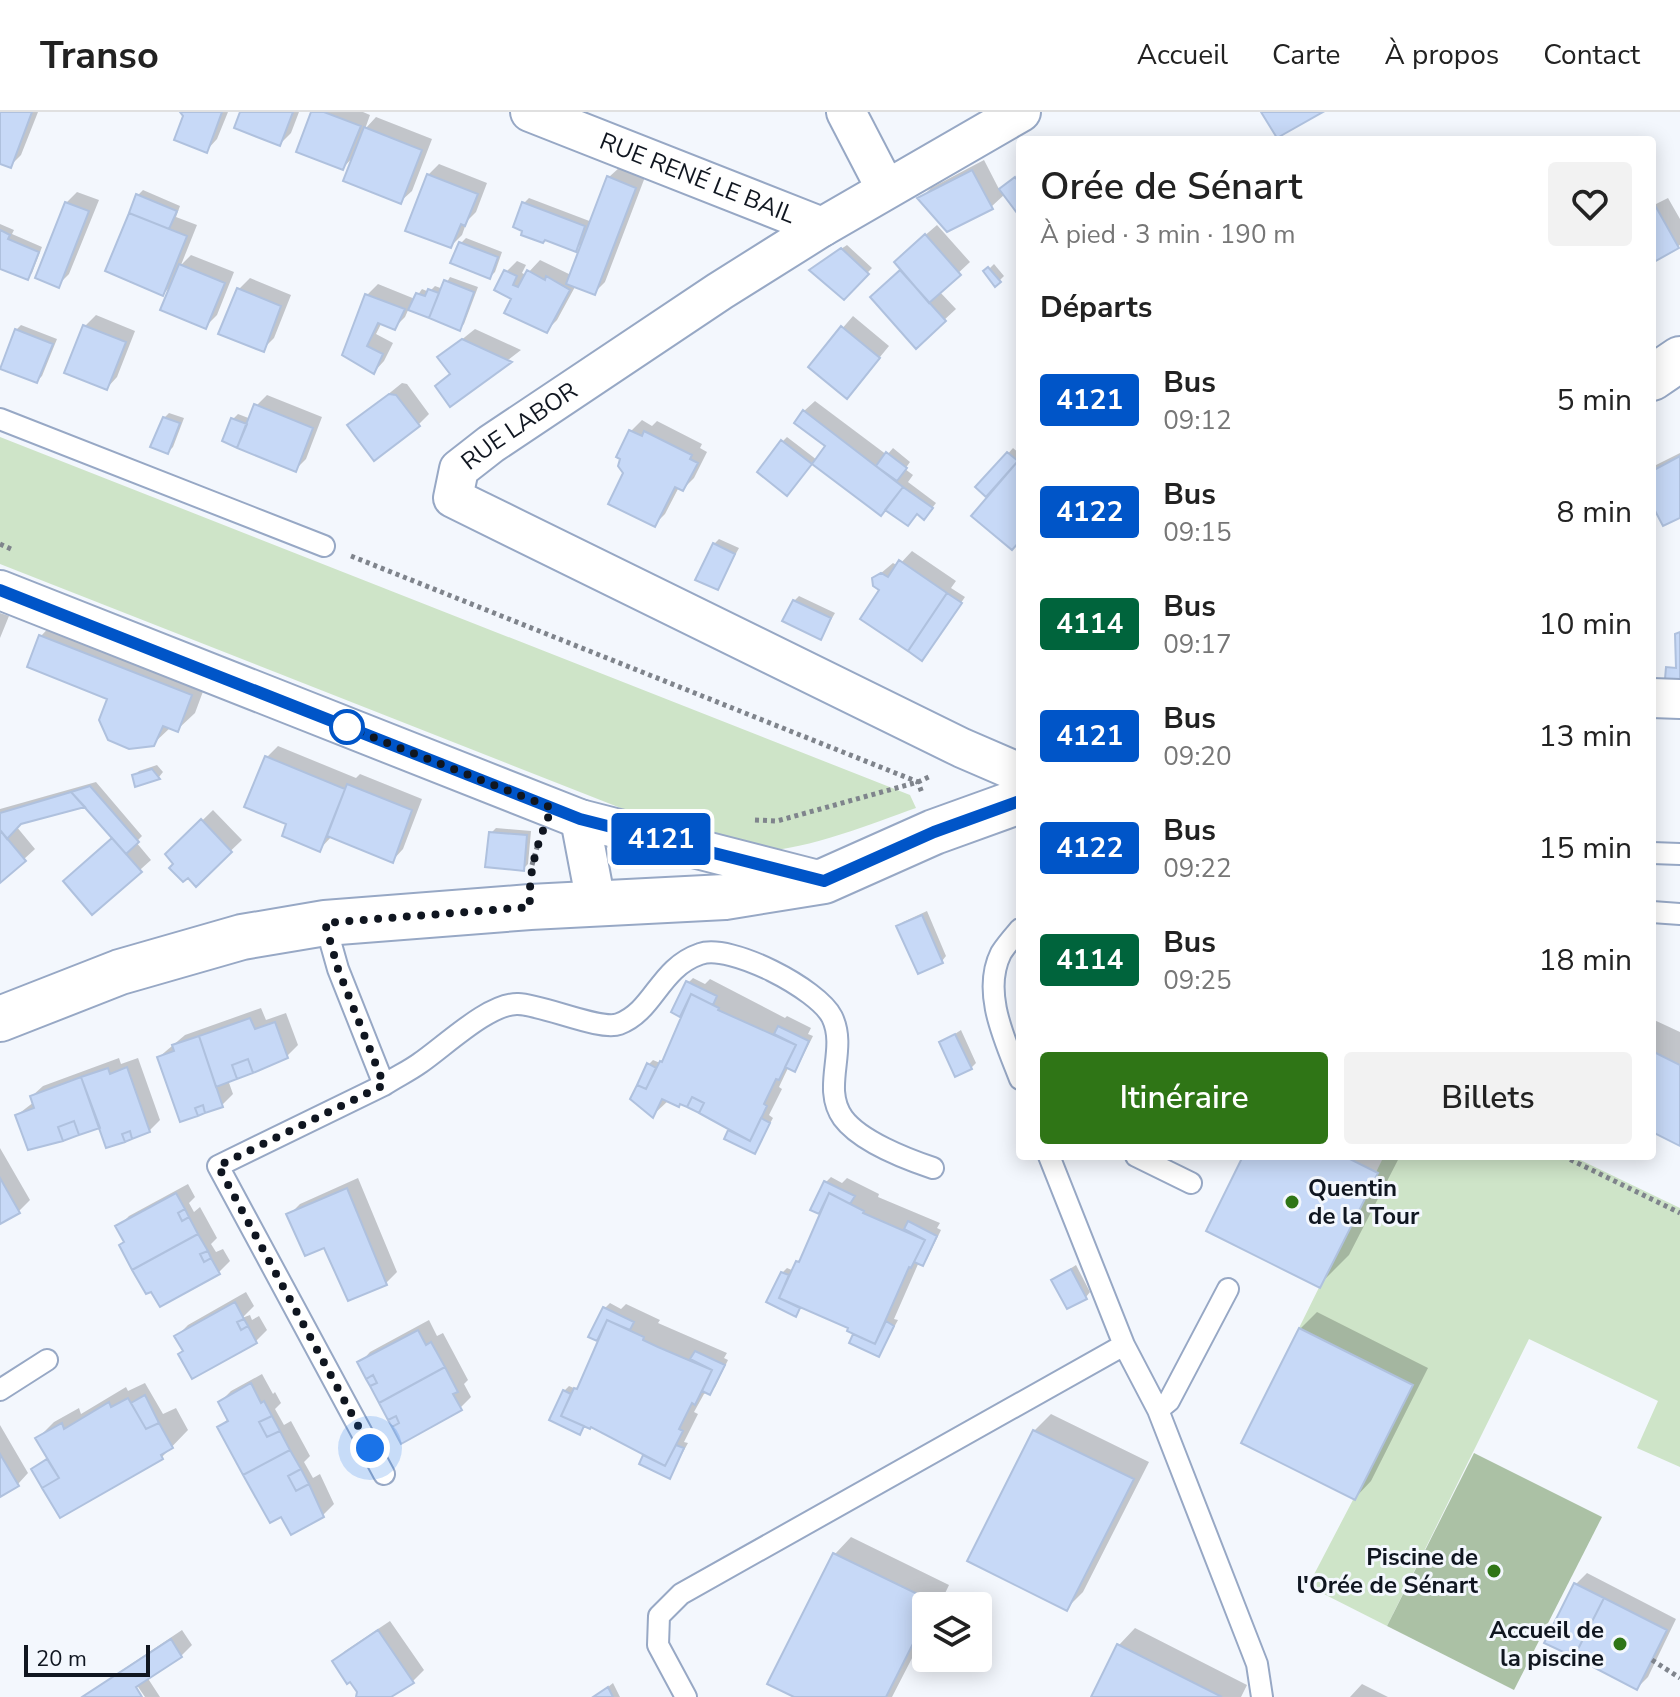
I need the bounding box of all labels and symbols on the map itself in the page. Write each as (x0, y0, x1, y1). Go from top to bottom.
street label: RUE RENÉ LE BAIL (595, 125, 800, 231)
street label: RUE LABOR (455, 375, 584, 477)
unlabelled marker (330, 710, 364, 744)
line badge: 4121 (605, 813, 717, 865)
place label: Quentin de la Tour (1308, 1172, 1420, 1232)
marker: Quentin de la Tour (1283, 1193, 1301, 1211)
your location (350, 1428, 390, 1468)
place label: Piscine de l'Orée de Sénart (1297, 1541, 1479, 1601)
marker: Piscine de l'Orée de Sénart (1485, 1562, 1503, 1580)
place label: Accueil de la piscine (1489, 1614, 1604, 1674)
marker: Accueil de la piscine (1611, 1635, 1629, 1653)
scale bar (24, 1641, 150, 1677)

